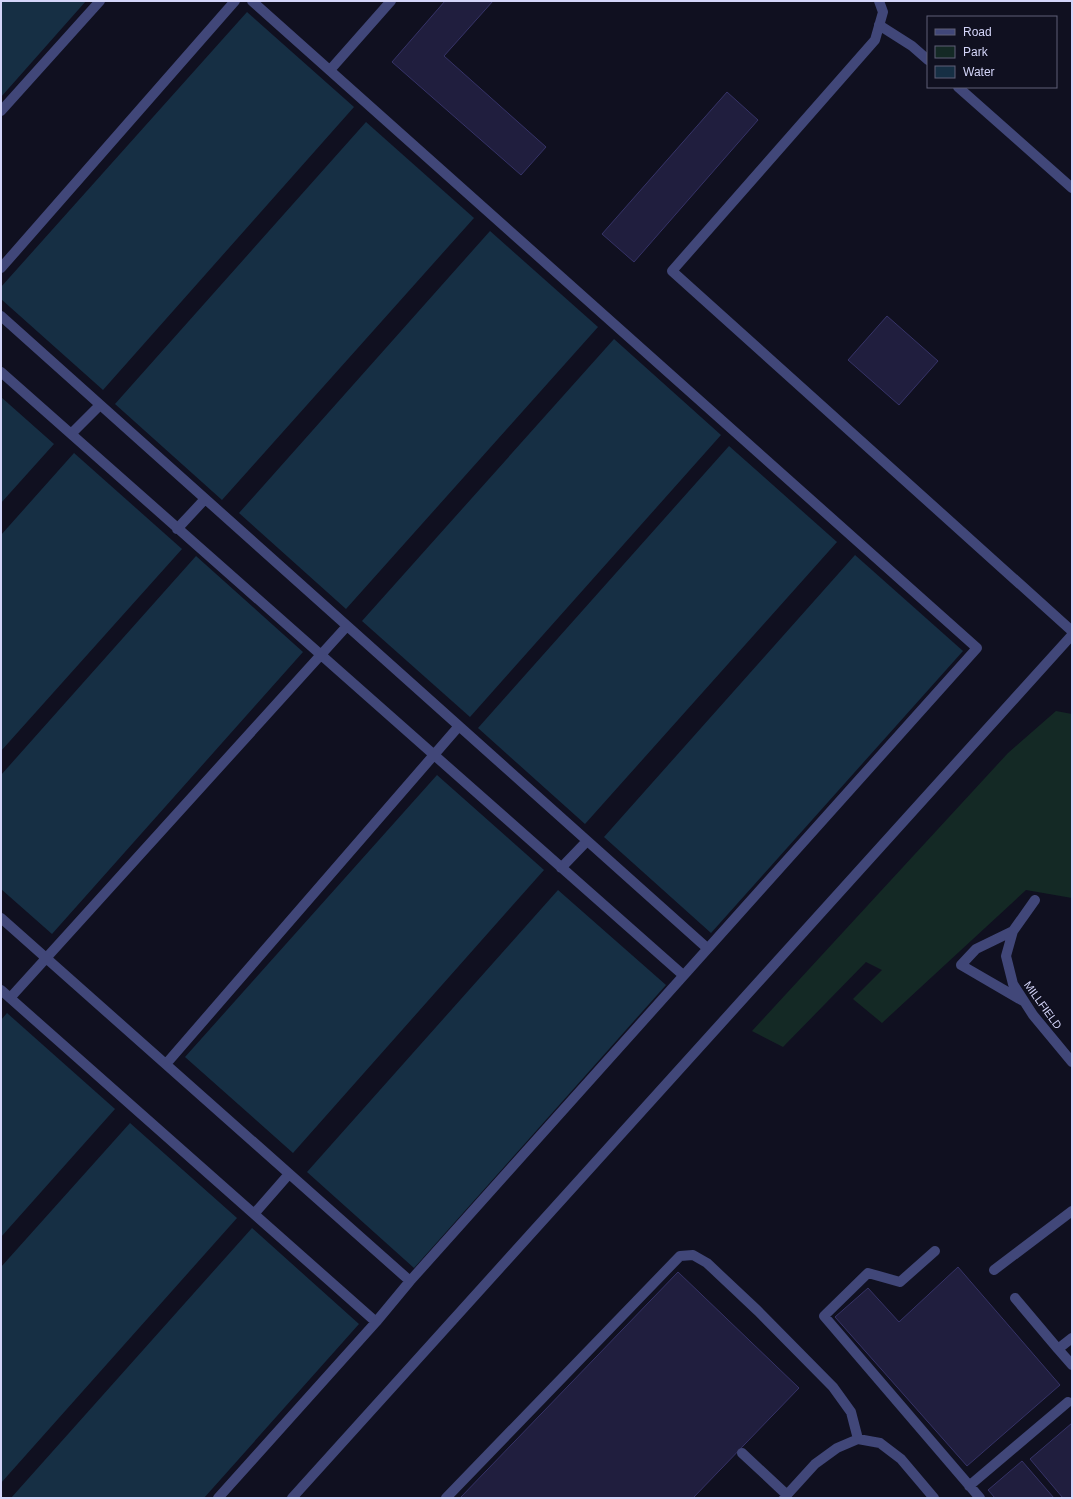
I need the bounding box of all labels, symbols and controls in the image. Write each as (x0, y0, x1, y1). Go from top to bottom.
legend (927, 16, 1057, 88)
text: Road (963, 25, 992, 39)
text: Park (963, 45, 989, 59)
text: Water (963, 65, 995, 79)
street label: MILLFIELD (1022, 979, 1064, 1031)

